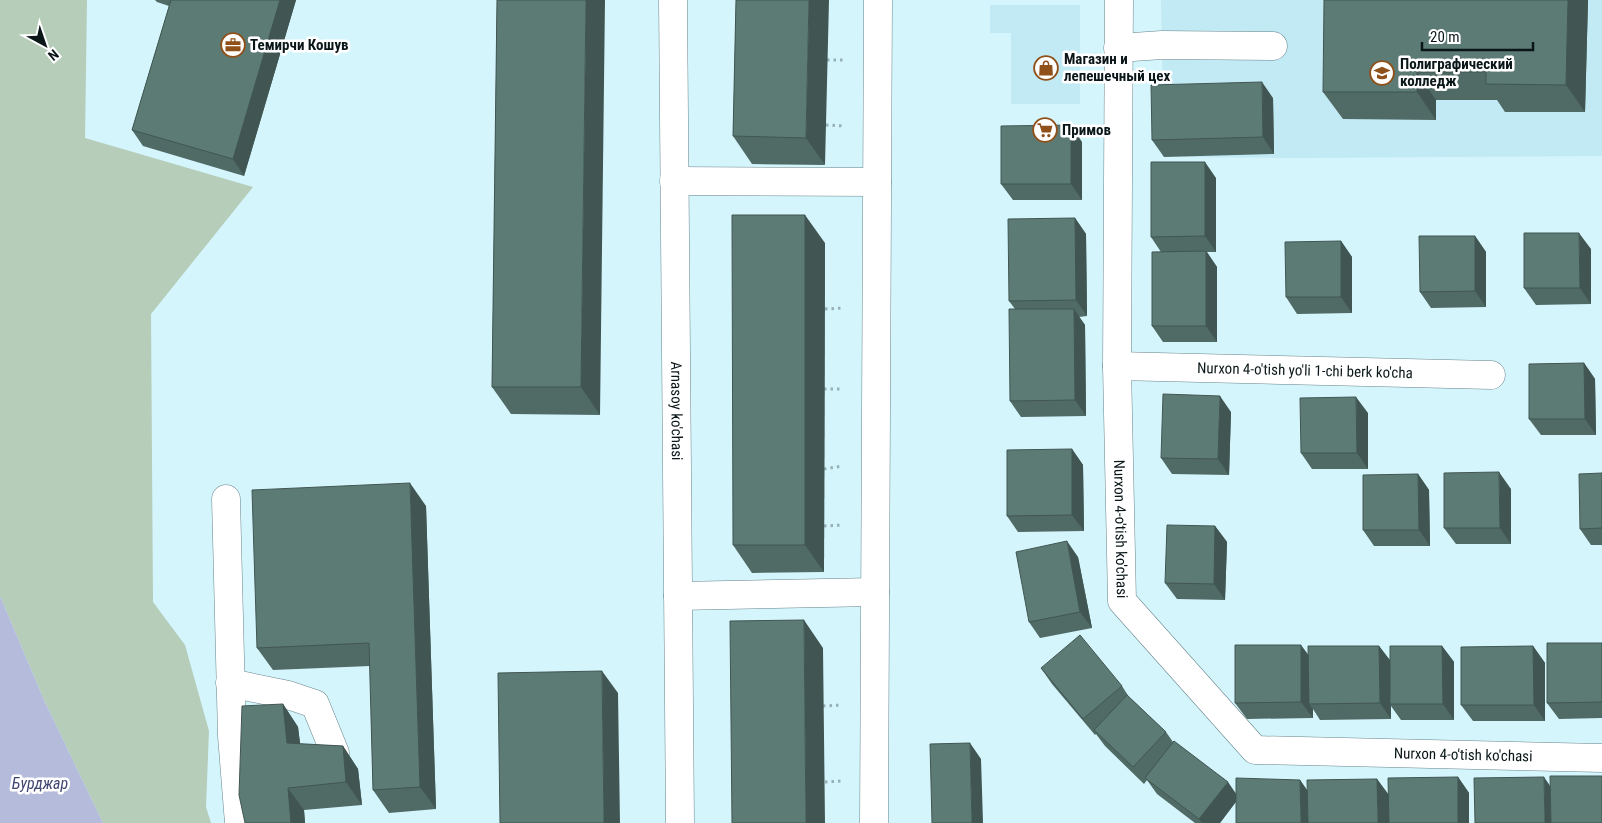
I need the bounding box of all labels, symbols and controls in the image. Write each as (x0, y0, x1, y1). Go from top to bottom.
north arrow (20, 20, 70, 70)
scale bar (1422, 20, 1533, 52)
text: 20 m (1430, 28, 1460, 46)
office icon: Темирчи Кошув (220, 32, 246, 58)
place label: Темирчи Кошув (250, 36, 349, 54)
text: N (45, 46, 62, 64)
place label: Магазин и лепешечный цех (1064, 50, 1170, 85)
shop icon: Магазин и лепешечный цех (1033, 55, 1059, 81)
place label: Полиграфический колледж (1400, 55, 1513, 90)
school or university icon: Полиграфический колледж (1369, 60, 1395, 86)
supermarket icon: Примов (1032, 117, 1058, 143)
place label: Примов (1062, 121, 1111, 139)
street label: Nurxon 4-o'tish yo'li 1-chi berk ko'cha (1197, 359, 1413, 382)
street label: Arnasoy ko'chasi (667, 361, 686, 460)
street label: Nurxon 4-o'tish ko'chasi (1110, 459, 1131, 599)
street label: Nurxon 4-o'tish ko'chasi (1394, 744, 1533, 765)
water label: Бурджар (12, 774, 68, 793)

